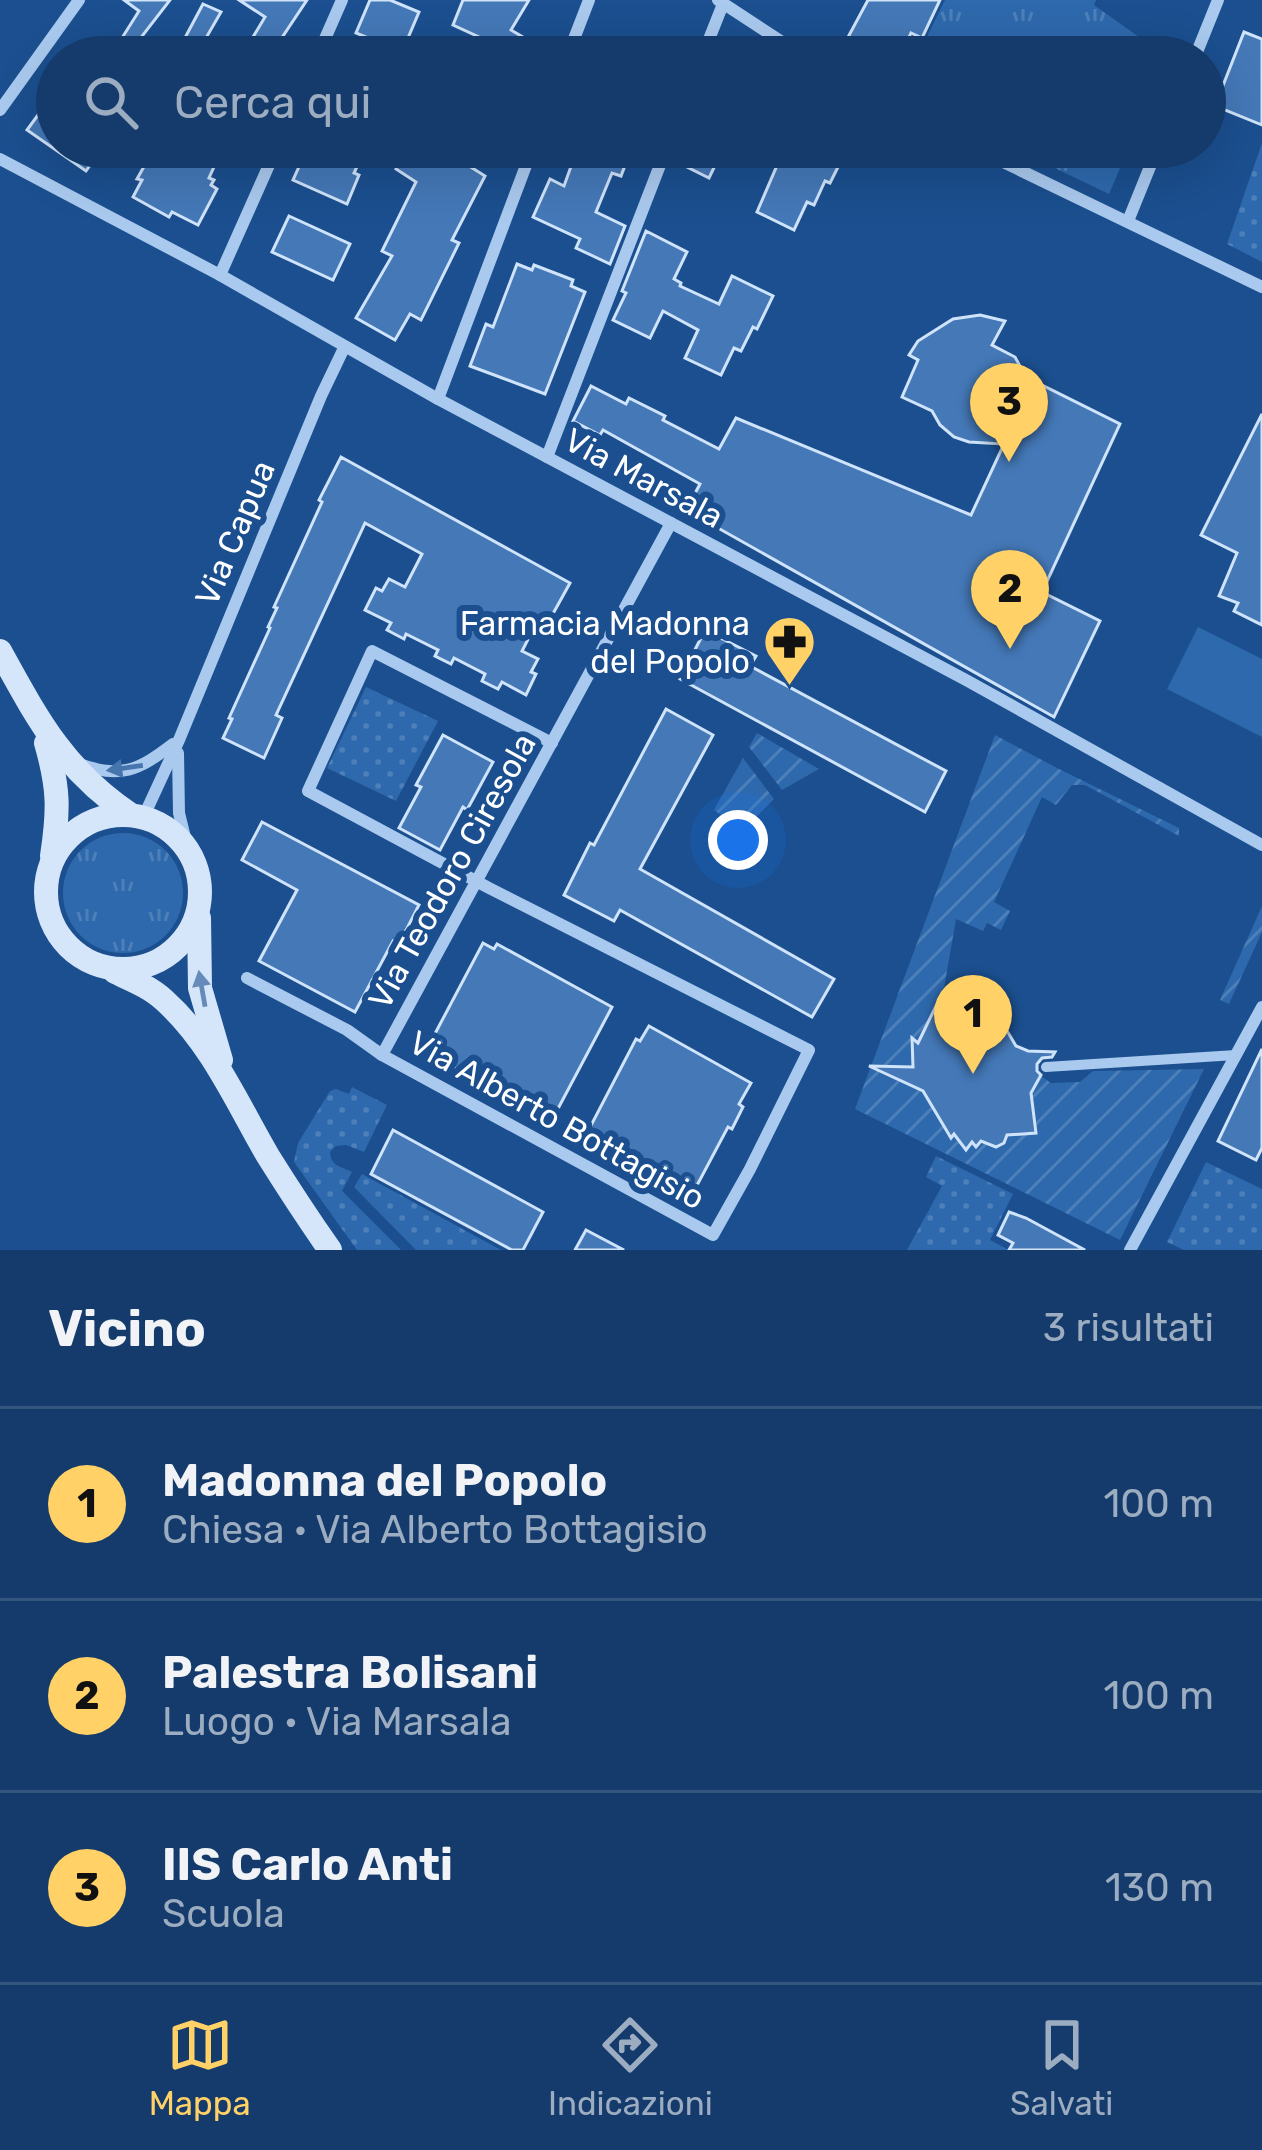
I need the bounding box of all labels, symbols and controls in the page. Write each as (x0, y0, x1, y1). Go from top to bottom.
search box (36, 36, 1226, 168)
icon: search (78, 69, 144, 135)
text: Cerca qui (174, 76, 371, 129)
pin: 3 (970, 363, 1048, 462)
street label: Via Marsala (558, 420, 730, 536)
street label: Via Capua (187, 455, 283, 611)
pin: 2 (971, 550, 1049, 649)
place label: Farmacia Madonna del Popolo (460, 604, 750, 681)
pharmacy icon: Farmacia Madonna del Popolo (761, 614, 817, 688)
street label: Via Teodoro Ciresola (360, 726, 544, 1016)
one-way arrow (106, 759, 144, 778)
your location (708, 810, 768, 870)
one-way arrow (192, 970, 210, 1008)
pin: 1 (934, 975, 1012, 1074)
street label: Via Alberto Bottagisio (402, 1022, 712, 1218)
text: Vicino (48, 1298, 206, 1359)
text: 3 risultati (1043, 1305, 1214, 1351)
text: Madonna del Popolo (162, 1454, 607, 1507)
text: 1 (77, 1481, 97, 1527)
text: 100 m (1104, 1481, 1214, 1527)
text: Chiesa · Via Alberto Bottagisio (162, 1507, 708, 1553)
text: Palestra Bolisani (162, 1646, 538, 1699)
text: 2 (74, 1673, 100, 1719)
text: 100 m (1104, 1673, 1214, 1719)
text: Luogo · Via Marsala (162, 1699, 511, 1745)
text: IIS Carlo Anti (162, 1838, 453, 1891)
text: 3 (74, 1865, 100, 1911)
text: 130 m (1105, 1865, 1214, 1911)
text: Scuola (162, 1891, 285, 1937)
tab: Mappa (149, 2012, 251, 2123)
tab: Indicazioni (548, 2012, 713, 2123)
tab: Salvati (1010, 2012, 1113, 2123)

